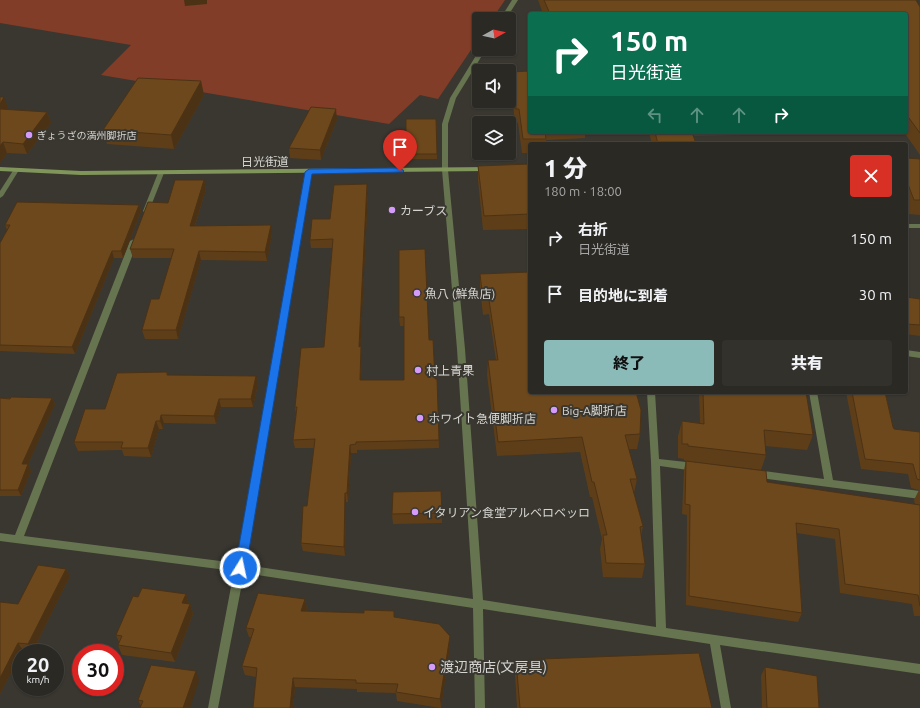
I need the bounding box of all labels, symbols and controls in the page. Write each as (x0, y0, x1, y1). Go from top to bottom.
north arrow (472, 12, 516, 56)
map controls (472, 12, 516, 160)
text: 150 m (610, 25, 688, 56)
icon: right (544, 28, 596, 80)
text: 日光街道 (610, 62, 682, 82)
button: sound (472, 64, 516, 108)
icon: left (644, 104, 666, 126)
icon: ahead (686, 104, 708, 126)
icon: ahead (728, 104, 750, 126)
icon: right (770, 104, 792, 126)
button: layers (472, 116, 516, 160)
marker: ぎょうざの満州脚折店 (24, 130, 34, 140)
place label: ぎょうざの満州脚折店 (37, 130, 137, 141)
pin (383, 130, 417, 171)
icon: arrive (389, 136, 411, 158)
street label: 日光街道 (241, 155, 289, 168)
text: 1 分 (544, 155, 587, 182)
button: close (850, 155, 892, 197)
text: 180 m · 18:00 (544, 184, 622, 198)
place label: カーブス (400, 204, 447, 217)
marker: カーブス (387, 205, 397, 215)
text: 右折 (578, 221, 608, 238)
icon: right (544, 227, 566, 249)
text: 150 m (850, 230, 892, 247)
text: 日光街道 (578, 242, 630, 256)
icon: arrive (544, 283, 566, 305)
text: 30 m (859, 286, 892, 303)
place label: 魚八 (鮮魚店) (425, 287, 495, 301)
text: 目的地に到着 (578, 287, 668, 304)
marker: 魚八 (鮮魚店) (412, 288, 422, 298)
button: 終了 (544, 340, 714, 386)
button: 共有 (722, 340, 892, 386)
place label: 村上青果 (426, 364, 474, 377)
marker: 村上青果 (413, 365, 423, 375)
place label: Big-A脚折店 (562, 404, 627, 417)
marker: Big-A脚折店 (549, 405, 559, 415)
place label: ホワイト急便脚折店 (428, 412, 536, 425)
marker: ホワイト急便脚折店 (415, 413, 425, 423)
place label: イタリアン食堂アルベロベッロ (423, 506, 590, 519)
marker: イタリアン食堂アルベロベッロ (410, 507, 420, 517)
position arrow (219, 547, 261, 589)
speed limit sign: 30 (72, 644, 124, 696)
text: 20 (27, 653, 49, 676)
place label: 渡辺商店(文房具) (440, 659, 547, 675)
marker: 渡辺商店(文房具) (427, 662, 437, 672)
text: km/h (26, 674, 50, 685)

